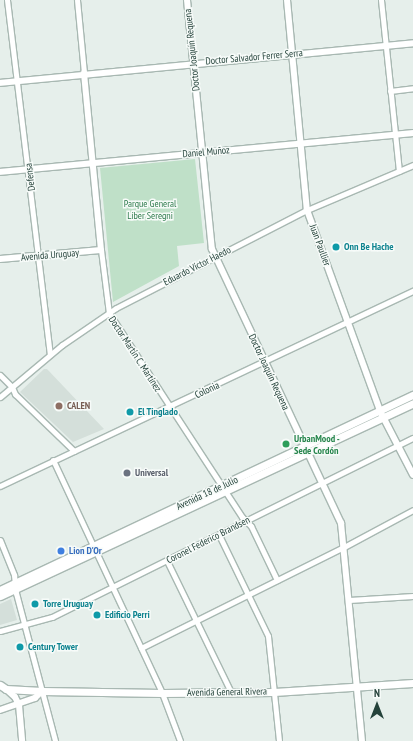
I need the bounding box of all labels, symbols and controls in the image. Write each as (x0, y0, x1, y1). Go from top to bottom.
street label: Doctor Joaquín Requena (182, 8, 202, 92)
street label: Doctor Salvador Ferrer Serra (205, 47, 303, 67)
street label: Daniel Muñoz (182, 144, 230, 160)
street label: Defensa (22, 162, 38, 192)
park label: Parque General Líber Seregni (124, 197, 176, 220)
street label: Juan Paullier (307, 222, 333, 268)
place label: Onn Be Hache (344, 241, 394, 253)
marker: Onn Be Hache (331, 242, 341, 252)
street label: Eduardo Víctor Haedo (161, 244, 233, 288)
street label: Avenida Uruguay (21, 246, 79, 264)
street label: Doctor Martín C. Martínez (106, 314, 164, 394)
street label: Doctor Joaquín Requena (246, 332, 292, 412)
street label: Colonia (193, 379, 221, 401)
place label: CALEN (67, 400, 90, 412)
marker: CALEN (54, 401, 64, 411)
place label: El Tinglado (138, 406, 178, 418)
marker: El Tinglado (125, 407, 135, 417)
place label: UrbanMood - Sede Cordón (294, 432, 340, 456)
marker: UrbanMood - Sede Cordón (281, 439, 291, 449)
place label: Universal (135, 467, 168, 479)
marker: Universal (122, 468, 132, 478)
street label: Avenida 18 de Julio (174, 473, 240, 513)
street label: Coronel Federico Brandsen (164, 514, 252, 566)
place label: Lion D'Or (69, 545, 102, 557)
marker: Lion D'Or (56, 546, 66, 556)
place label: Torre Uruguay (43, 598, 93, 610)
marker: Torre Uruguay (30, 599, 40, 609)
place label: Edificio Perri (105, 609, 150, 621)
marker: Edificio Perri (92, 610, 102, 620)
place label: Century Tower (28, 641, 79, 653)
marker: Century Tower (15, 642, 25, 652)
street label: Avenida General Rivera (187, 685, 267, 699)
north arrow (357, 685, 397, 725)
text: N (374, 686, 380, 700)

